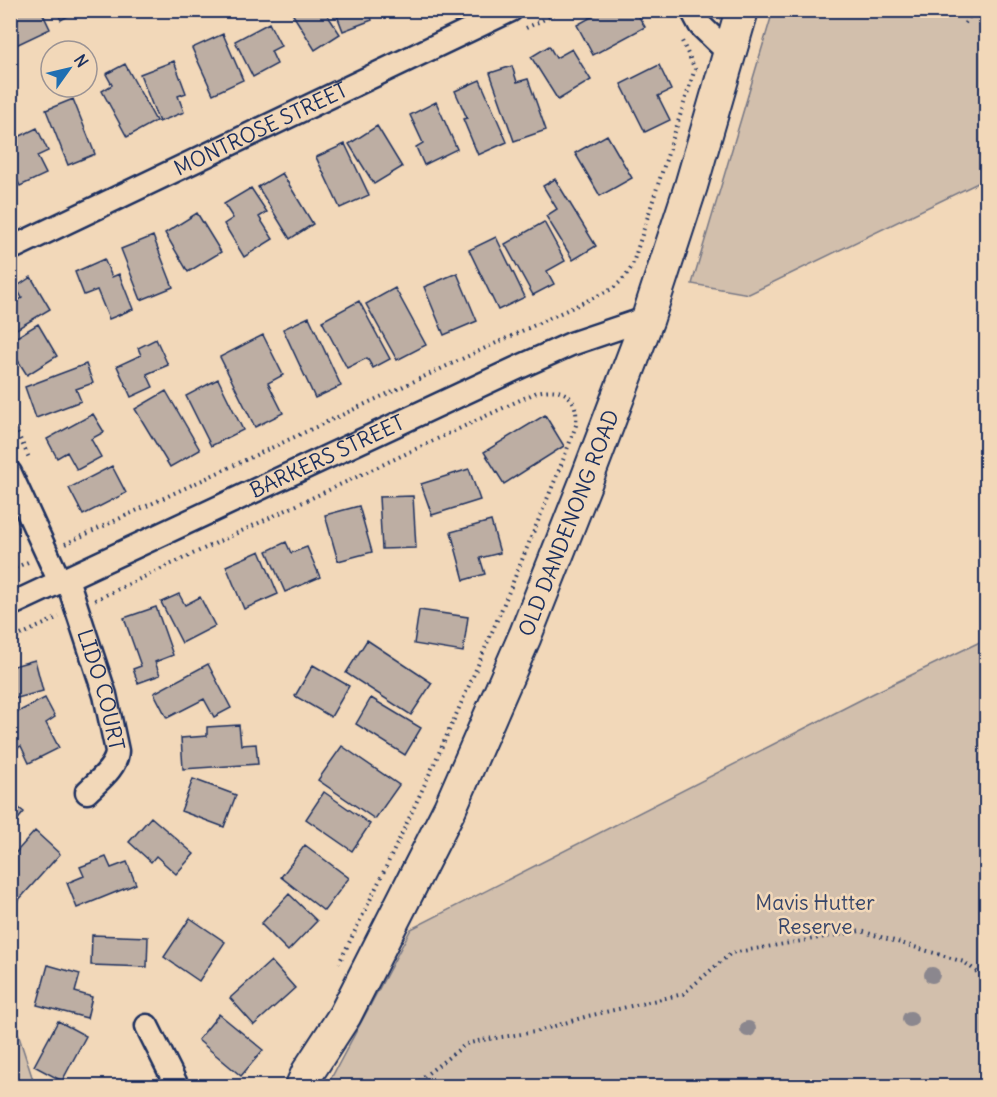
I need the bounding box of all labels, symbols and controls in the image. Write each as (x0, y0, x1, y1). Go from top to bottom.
north arrow (39, 39, 99, 99)
text: N (70, 50, 93, 71)
street label: MONTROSE STREET (170, 76, 352, 182)
street label: OLD DANDENONG ROAD (512, 406, 625, 640)
street label: BARKERS STREET (245, 409, 408, 504)
street label: LIDO COURT (71, 626, 130, 753)
park label: Mavis Hutter Reserve (755, 889, 875, 940)

